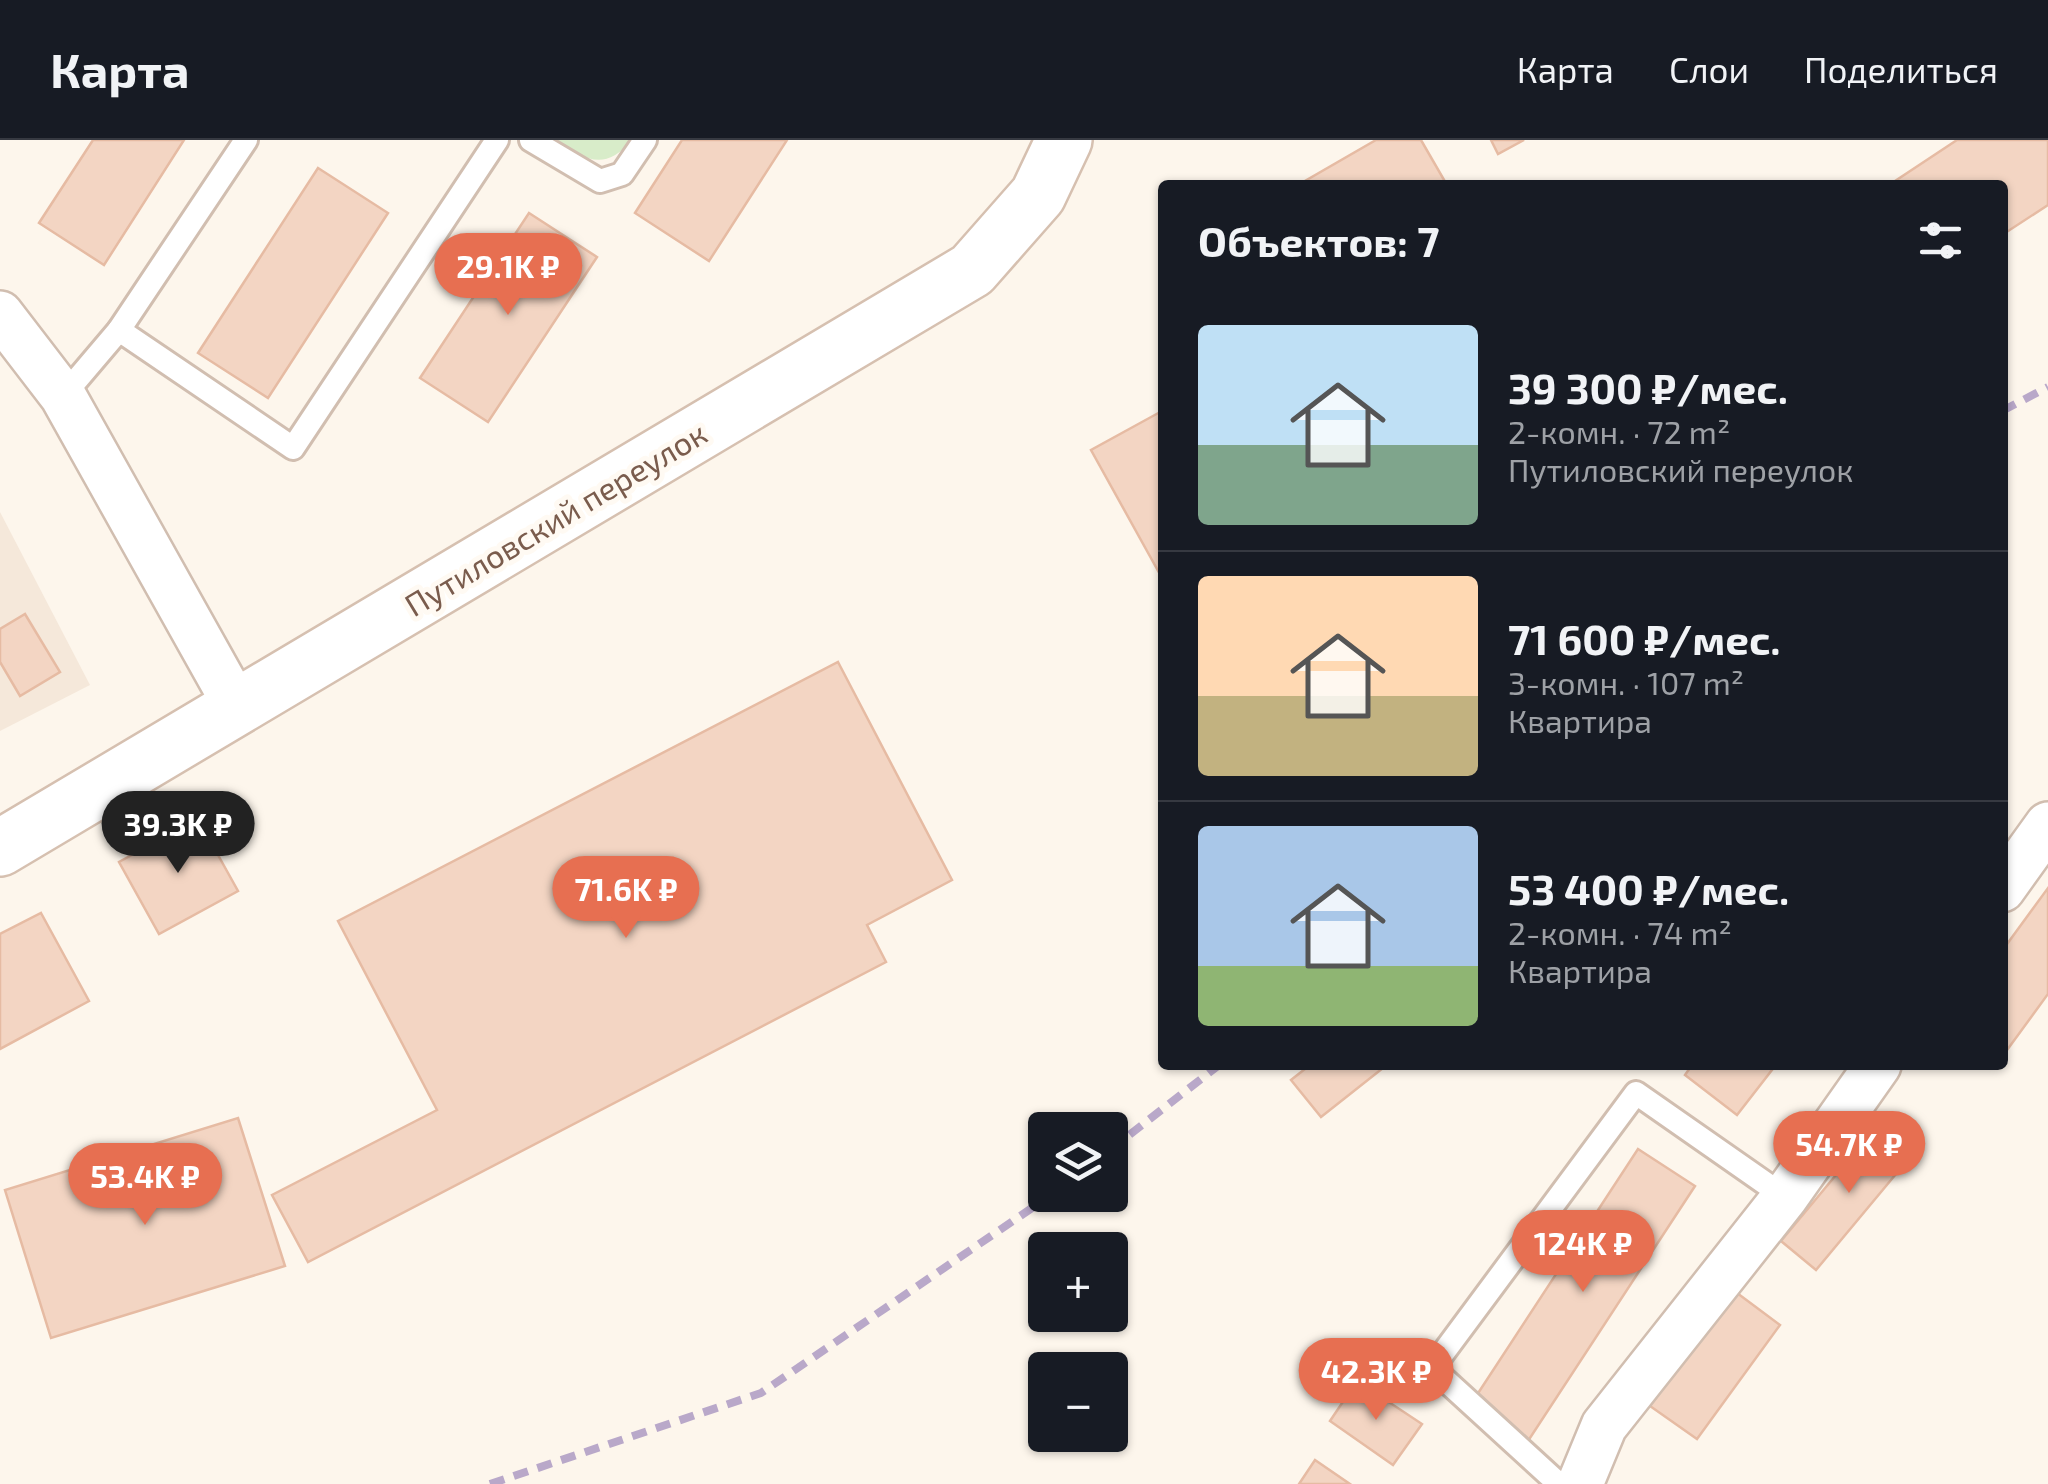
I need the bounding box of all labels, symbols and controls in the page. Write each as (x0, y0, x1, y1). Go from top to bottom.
text: Карта (50, 40, 189, 98)
text: Карта (1517, 48, 1614, 90)
text: Слои (1669, 48, 1749, 90)
text: Поделиться (1804, 48, 1998, 90)
icon: filters (1913, 213, 1968, 268)
text: Объектов: 7 (1198, 215, 1439, 265)
pin: 29.1K ₽ (416, 233, 600, 318)
text: 29.1K ₽ (456, 246, 560, 284)
text: 39 300 ₽/мес. (1508, 362, 1788, 412)
icon: home (1278, 365, 1398, 485)
text: 2-комн. · 72 m² (1508, 412, 1730, 450)
street label: Путиловский переулок (397, 413, 713, 624)
text: Путиловский переулок (1508, 450, 1853, 488)
text: 71 600 ₽/мес. (1508, 613, 1781, 663)
icon: home (1278, 616, 1398, 736)
text: 3-комн. · 107 m² (1508, 663, 1744, 701)
text: Квартира (1508, 701, 1652, 739)
pin: 39.3K ₽ (86, 791, 270, 876)
text: 39.3K ₽ (124, 804, 232, 842)
pin: 71.6K ₽ (534, 856, 718, 941)
text: 53 400 ₽/мес. (1508, 863, 1789, 913)
icon: home (1278, 866, 1398, 986)
text: 71.6K ₽ (574, 869, 678, 907)
text: 2-комн. · 74 m² (1508, 913, 1732, 951)
text: Квартира (1508, 951, 1652, 989)
pin: 54.7K ₽ (1757, 1111, 1941, 1196)
map controls (1028, 1112, 1128, 1452)
button: layers (1028, 1112, 1128, 1212)
text: 54.7K ₽ (1795, 1124, 1903, 1162)
pin: 53.4K ₽ (53, 1143, 237, 1228)
text: 53.4K ₽ (90, 1156, 200, 1194)
pin: 124K ₽ (1502, 1210, 1664, 1295)
text: 124K ₽ (1534, 1223, 1632, 1261)
button: + (1028, 1232, 1128, 1332)
pin: 42.3K ₽ (1284, 1338, 1468, 1423)
text: 42.3K ₽ (1321, 1351, 1431, 1389)
button: − (1028, 1352, 1128, 1452)

